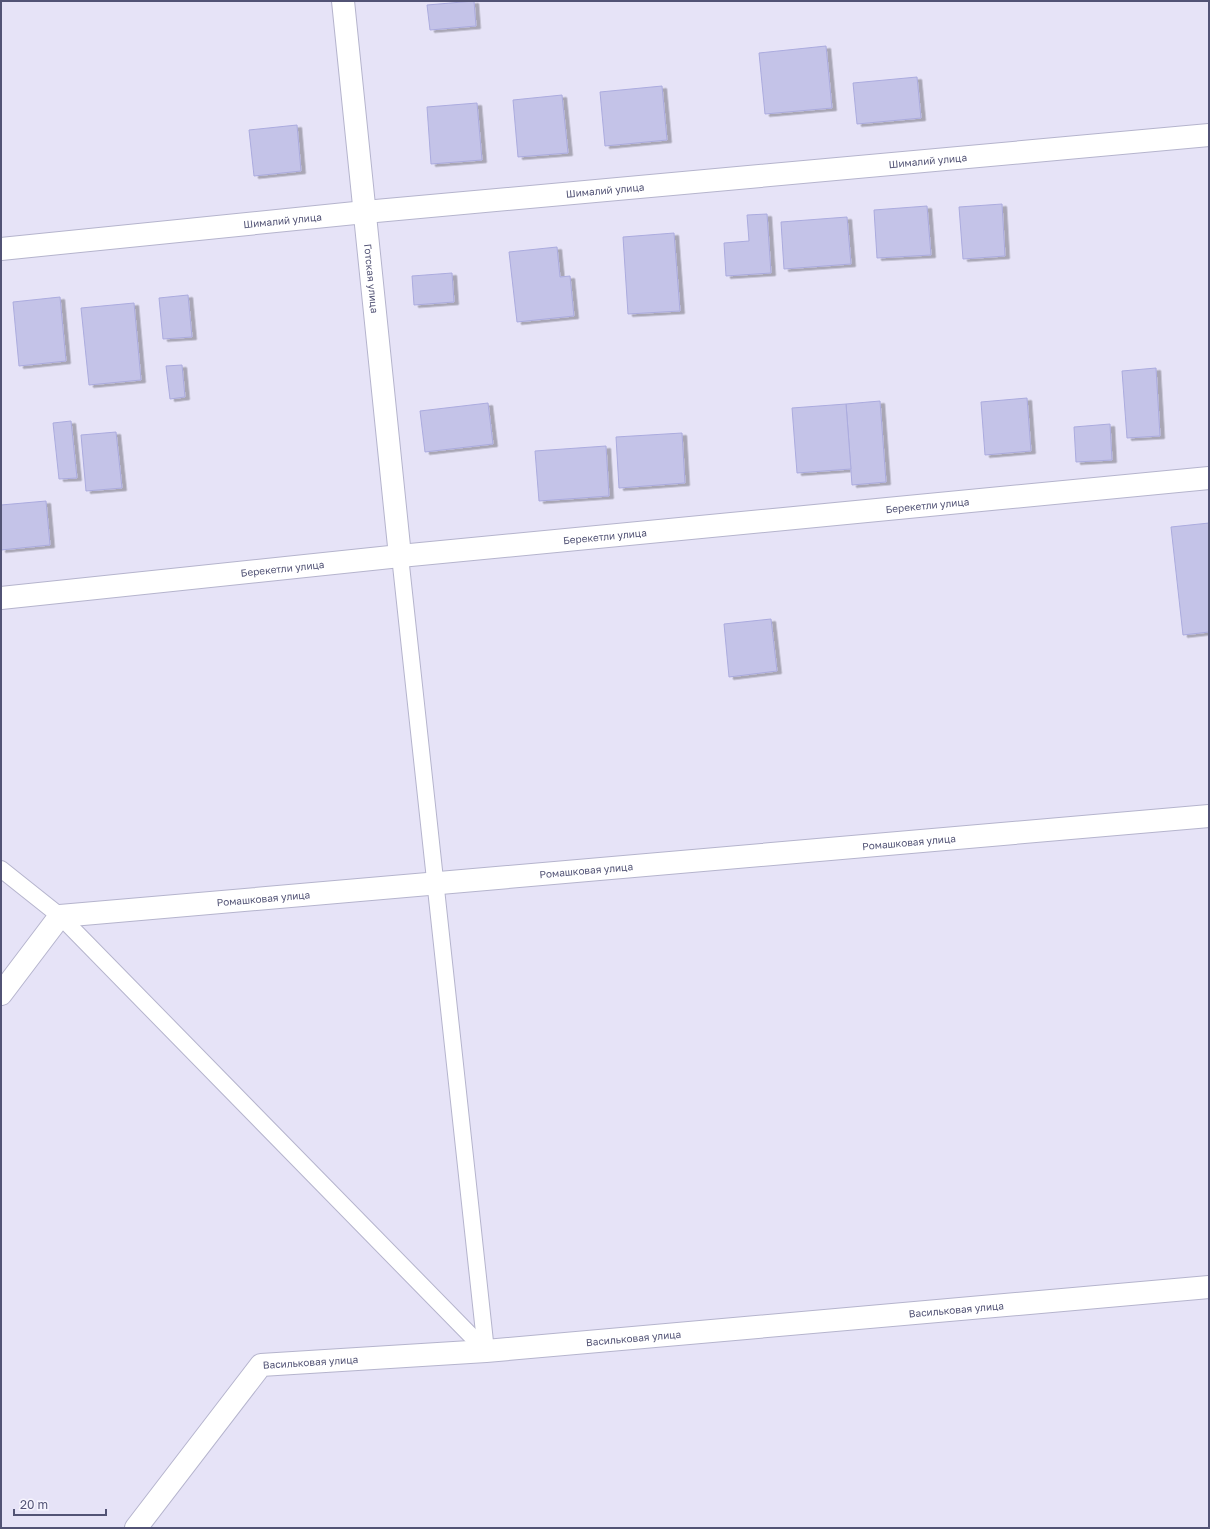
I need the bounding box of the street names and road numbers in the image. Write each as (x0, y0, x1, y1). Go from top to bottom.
street label: Шималий улица (888, 151, 967, 170)
street label: Шималий улица (565, 181, 645, 200)
street label: Шималий улица (243, 210, 322, 230)
street label: Готская улица (362, 243, 381, 314)
street label: Берекетли улица (885, 495, 970, 515)
street label: Берекетли улица (562, 526, 647, 546)
street label: Берекетли улица (240, 558, 325, 579)
street label: Ромашковая улица (862, 832, 956, 852)
street label: Ромашковая улица (539, 860, 633, 880)
street label: Ромашковая улица (216, 888, 311, 908)
street label: Васильковая улица (908, 1299, 1004, 1320)
street label: Васильковая улица (586, 1328, 682, 1348)
street label: Васильковая улица (262, 1353, 358, 1371)

